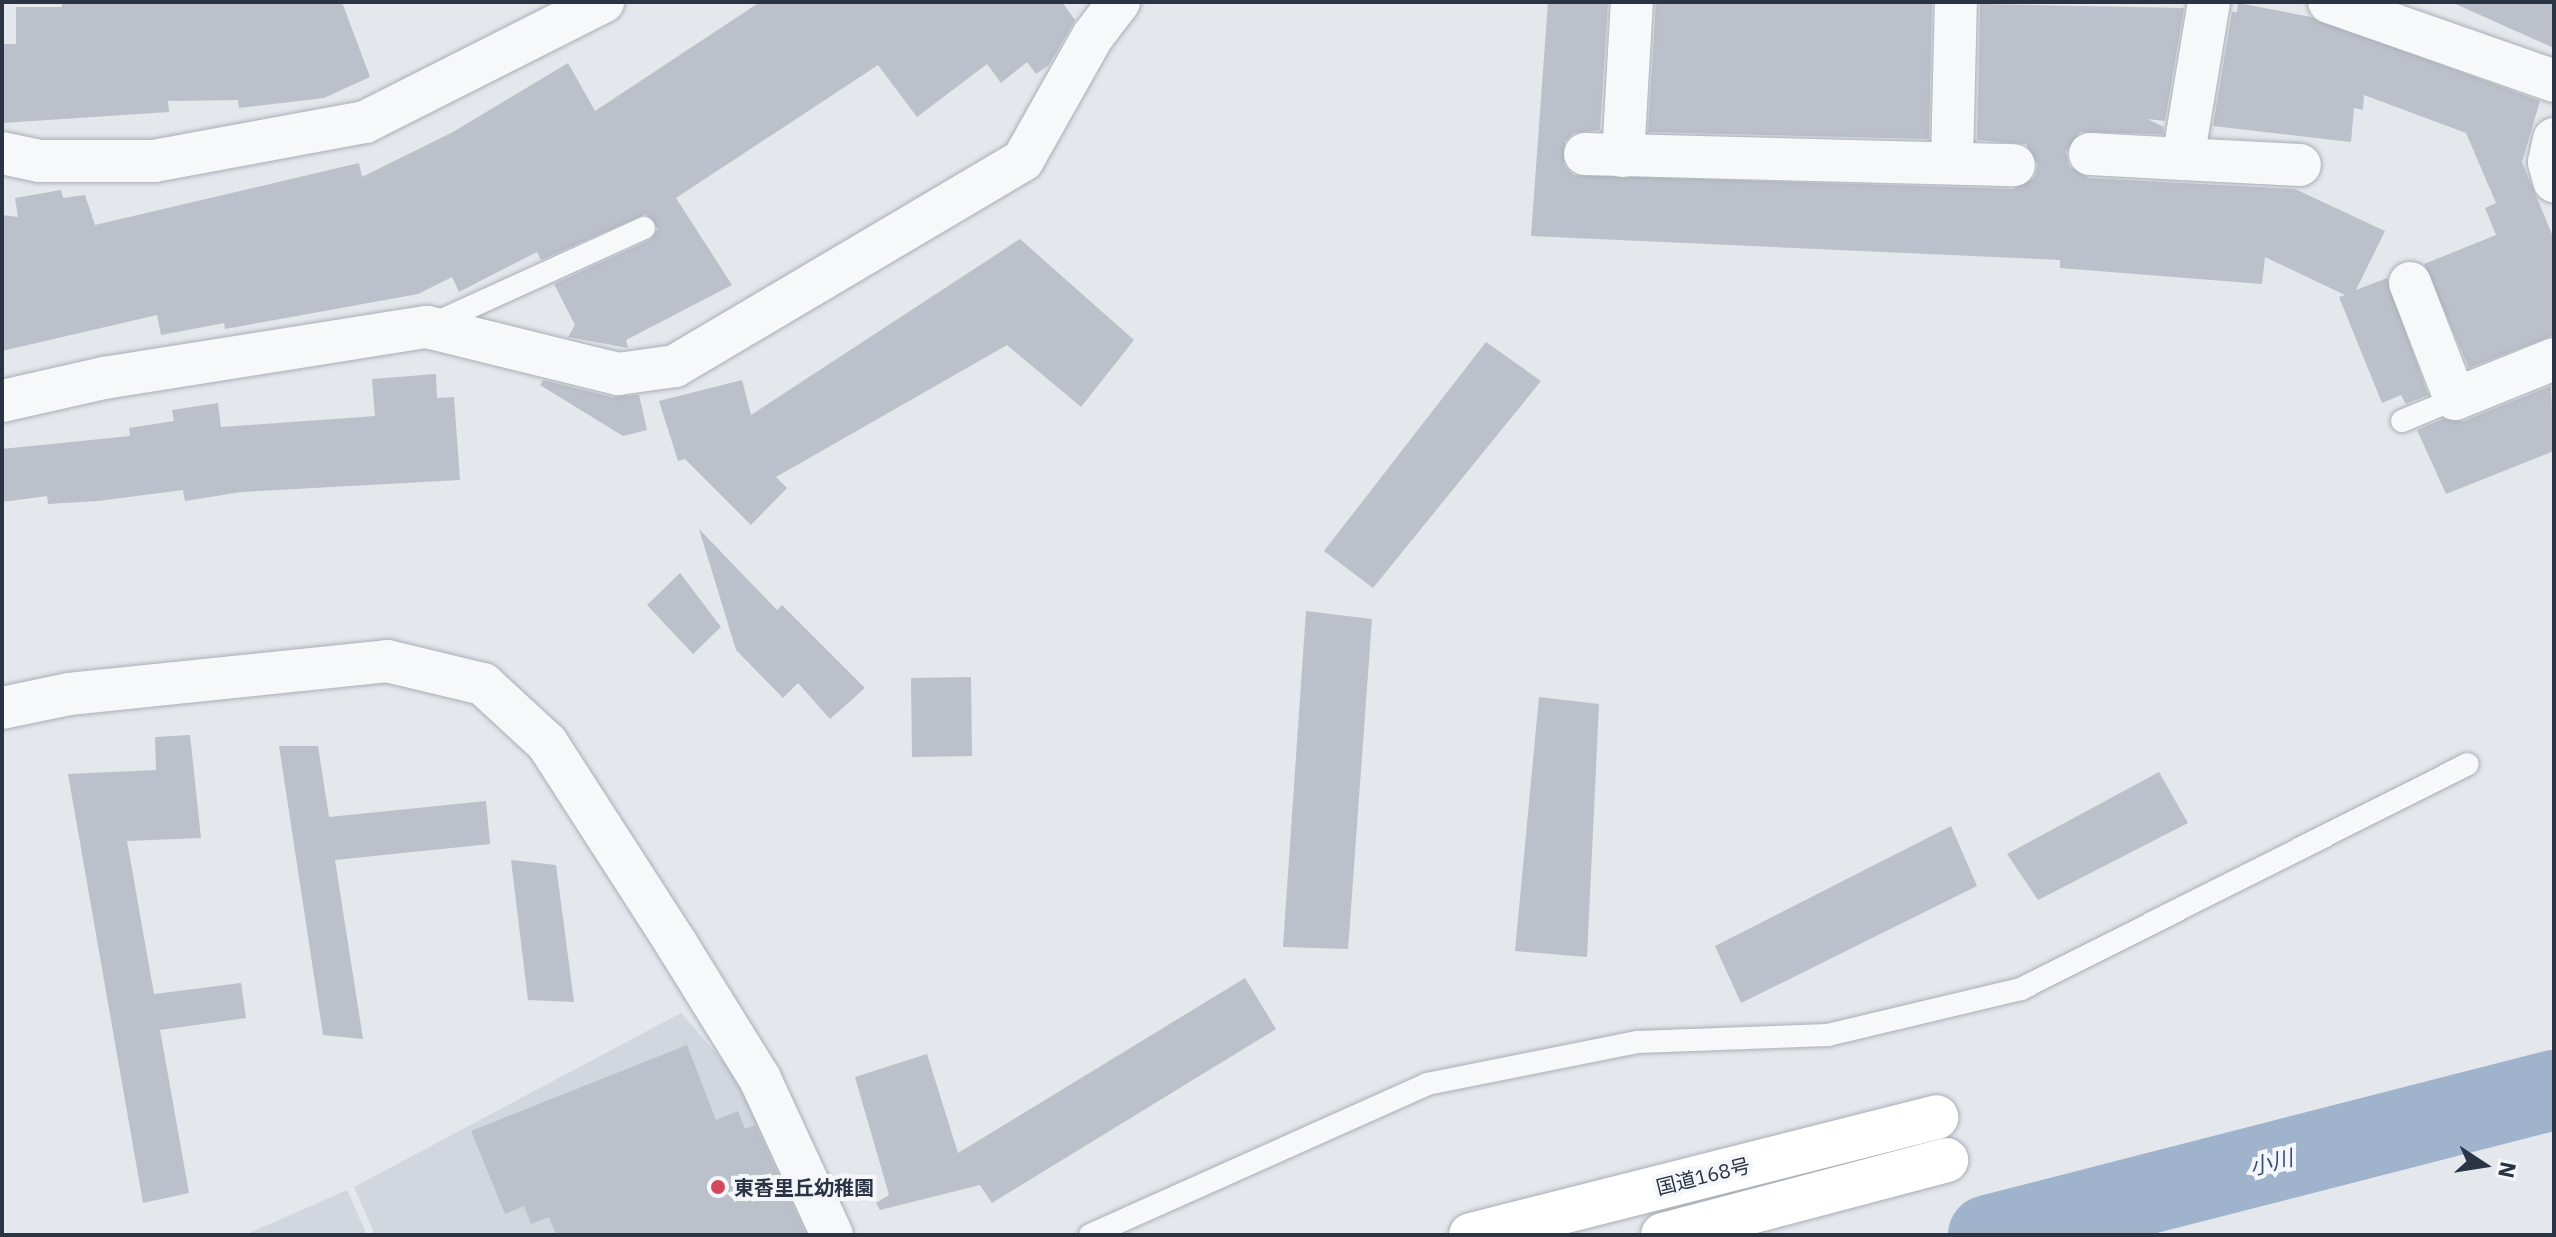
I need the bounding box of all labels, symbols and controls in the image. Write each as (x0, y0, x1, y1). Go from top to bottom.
north arrow (2444, 1125, 2524, 1205)
water label: 小川 (2246, 1144, 2296, 1180)
street label: 国道168号 (1654, 1153, 1752, 1199)
text: N (2492, 1159, 2524, 1181)
place label: 東香里丘幼稚園 (734, 1175, 874, 1199)
marker: 東香里丘幼稚園 (709, 1178, 727, 1196)

